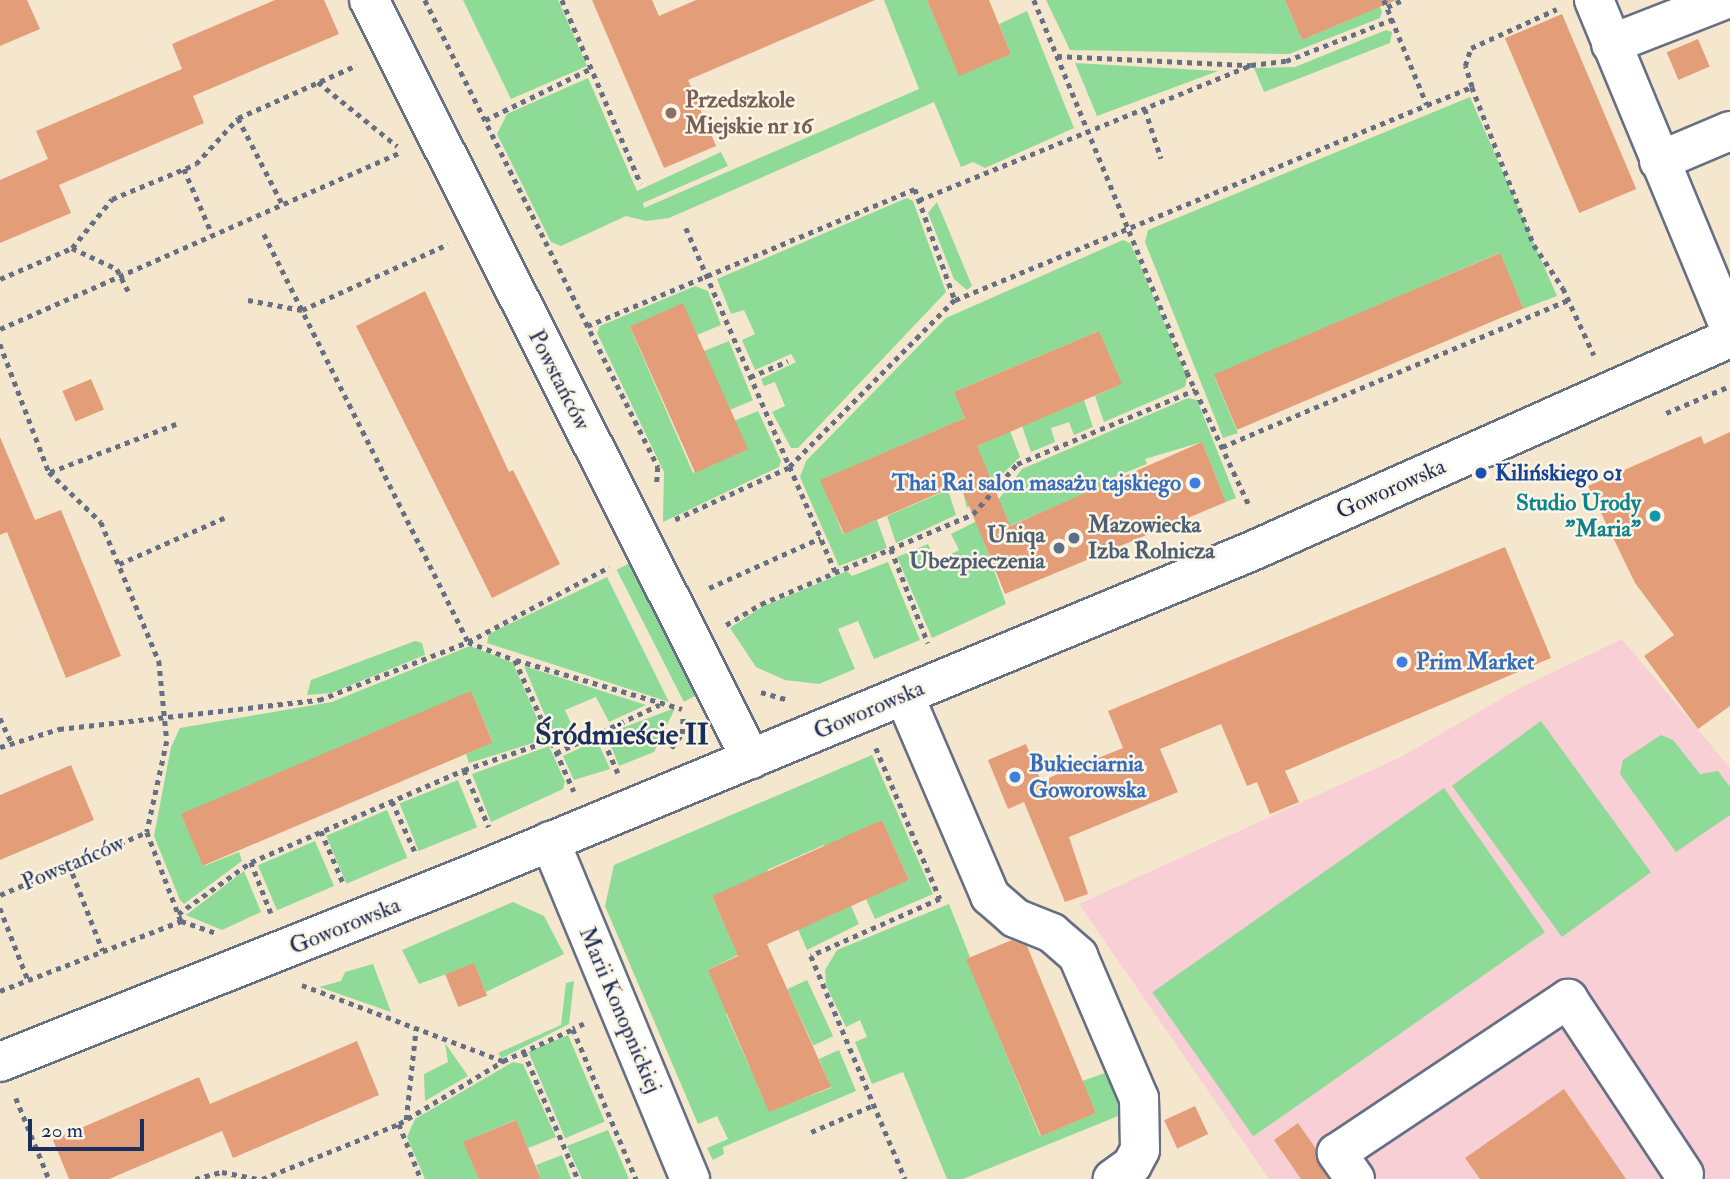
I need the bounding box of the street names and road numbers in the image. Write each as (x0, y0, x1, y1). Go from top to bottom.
street label: Powstańców (522, 325, 596, 435)
street label: Goworowska (1332, 453, 1450, 525)
street label: Goworowska (810, 674, 928, 746)
street label: Powstańców (18, 829, 128, 897)
street label: Goworowska (286, 891, 404, 961)
street label: Marii Konopnickiej (573, 923, 667, 1097)

